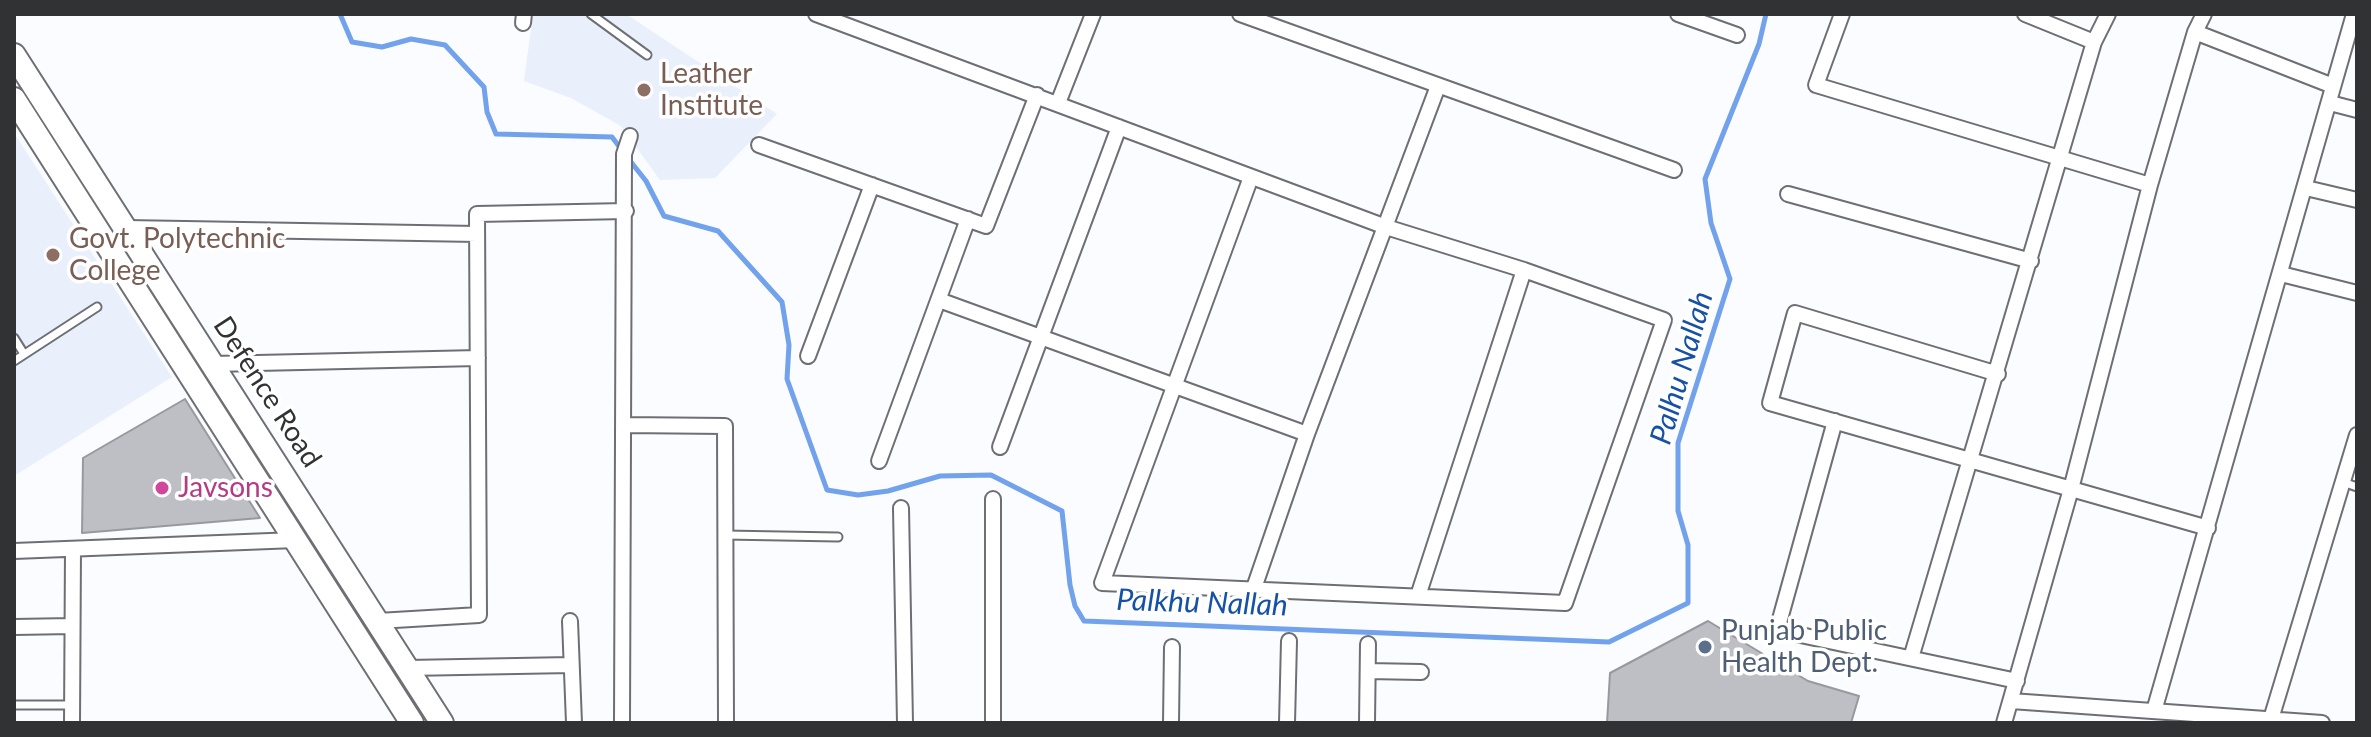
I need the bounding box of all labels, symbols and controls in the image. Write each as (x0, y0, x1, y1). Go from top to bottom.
place label: Leather Institute (660, 57, 763, 123)
marker: Leather Institute (635, 81, 653, 99)
place label: Govt. Polytechnic College (69, 222, 285, 288)
marker: Govt. Polytechnic College (44, 246, 62, 264)
water label: Palhu Nallah (1643, 287, 1721, 449)
street label: Defence Road (206, 310, 328, 474)
place label: Javsons (178, 471, 273, 505)
marker: Javsons (153, 479, 171, 497)
water label: Palkhu Nallah (1116, 582, 1288, 624)
place label: Punjab Public Health Dept. (1721, 614, 1887, 680)
marker: Punjab Public Health Dept. (1696, 638, 1714, 656)

